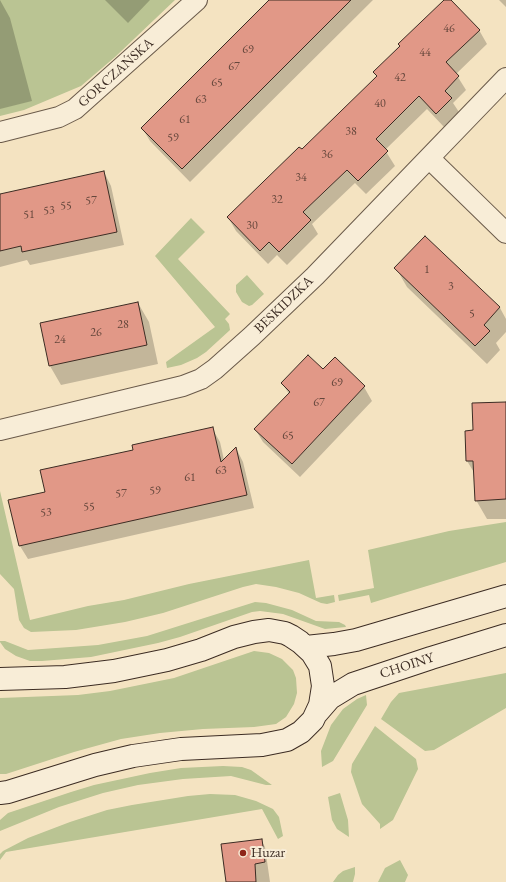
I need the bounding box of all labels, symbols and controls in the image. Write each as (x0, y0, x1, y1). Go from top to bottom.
house number: 46 (443, 22, 455, 36)
street label: GORCZAŃSKA (75, 35, 157, 111)
house number: 69 (242, 43, 254, 57)
house number: 44 (419, 46, 431, 60)
house number: 67 (228, 60, 240, 74)
house number: 42 (394, 71, 406, 85)
house number: 65 (211, 76, 223, 90)
house number: 63 (195, 93, 207, 107)
house number: 40 (374, 97, 386, 111)
house number: 61 (179, 113, 191, 127)
house number: 38 (345, 125, 357, 139)
house number: 59 (167, 131, 179, 145)
house number: 36 (321, 148, 333, 162)
house number: 34 (295, 171, 307, 185)
house number: 32 (271, 193, 283, 207)
house number: 57 (85, 194, 97, 208)
house number: 55 (60, 199, 72, 213)
house number: 53 (43, 204, 55, 218)
house number: 51 (23, 208, 35, 222)
house number: 30 (246, 219, 258, 233)
house number: 1 (424, 263, 430, 277)
street label: BESKIDZKA (251, 273, 317, 337)
house number: 3 (448, 280, 454, 294)
house number: 5 (469, 307, 475, 321)
house number: 28 (117, 318, 129, 332)
house number: 26 (90, 326, 102, 340)
house number: 24 (54, 333, 66, 347)
house number: 69 (331, 376, 343, 390)
house number: 67 (313, 396, 325, 410)
house number: 65 (282, 429, 294, 443)
house number: 63 (215, 464, 227, 478)
house number: 61 (184, 471, 196, 485)
house number: 59 (149, 484, 161, 498)
house number: 57 (115, 487, 127, 501)
house number: 55 (83, 500, 95, 514)
house number: 53 (40, 506, 52, 520)
street label: CHOINY (378, 649, 436, 683)
place label: Huzar (251, 845, 285, 861)
marker: Huzar (238, 848, 248, 858)

